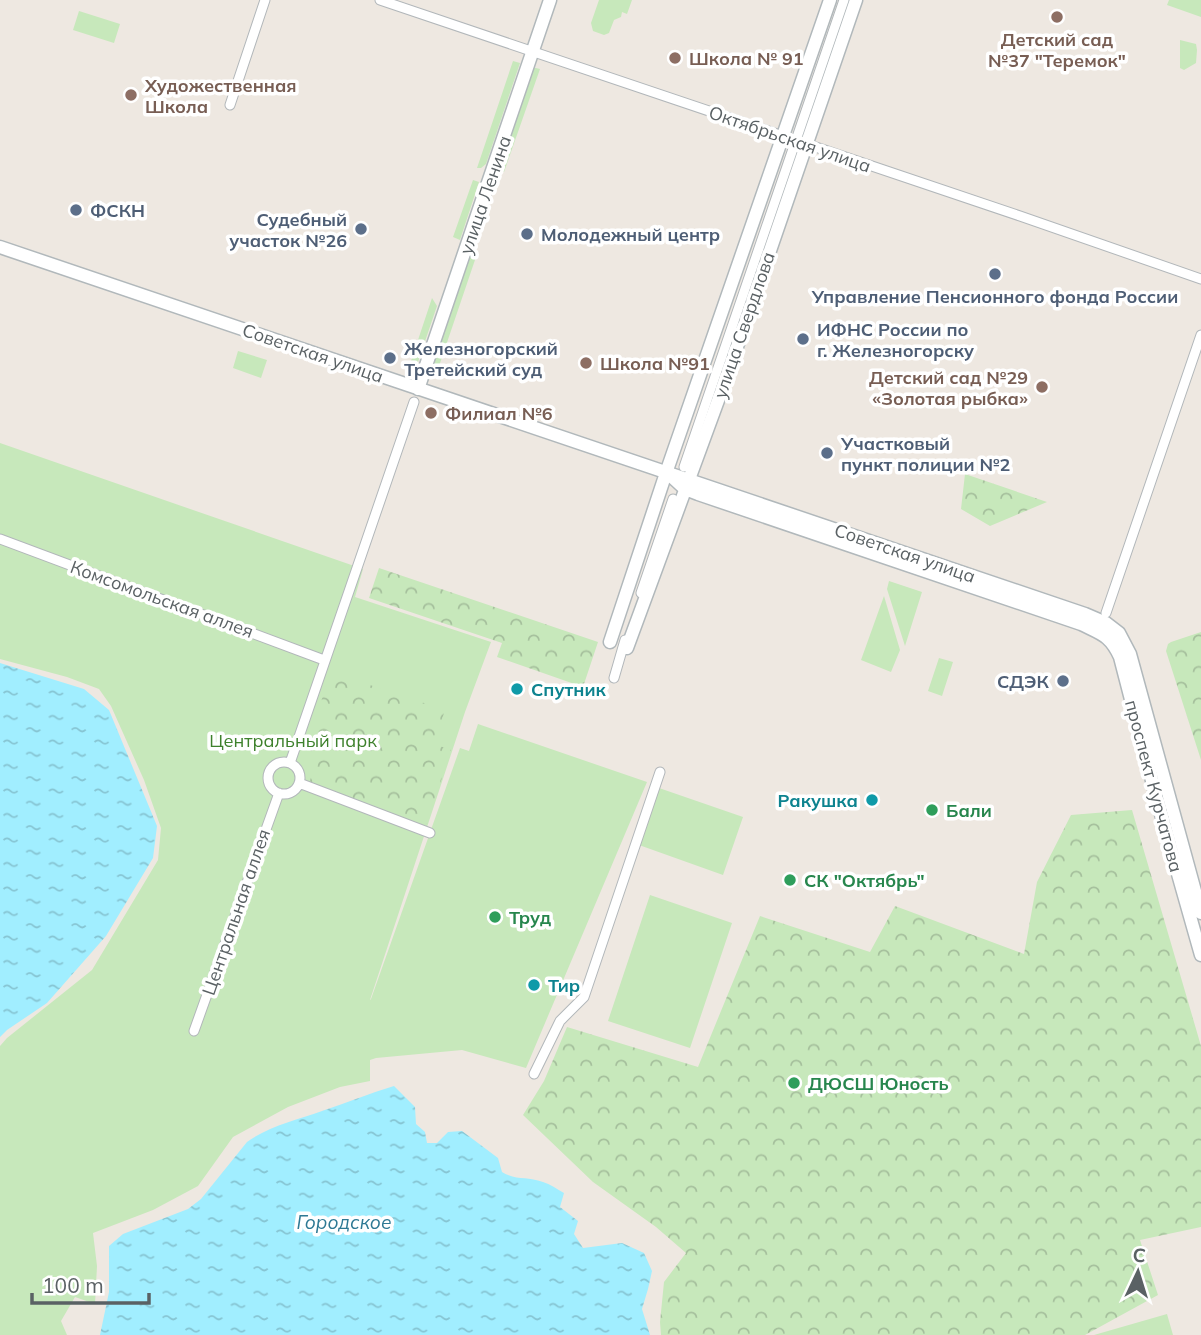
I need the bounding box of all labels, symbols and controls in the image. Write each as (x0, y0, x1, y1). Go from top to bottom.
marker: Детский сад №37 "Теремок" (1049, 9, 1065, 25)
place label: Детский сад №37 "Теремок" (988, 28, 1126, 72)
place label: Школа № 91 (689, 47, 804, 70)
marker: Школа № 91 (667, 50, 683, 66)
place label: Художественная Школа (144, 74, 297, 118)
marker: Художественная Школа (123, 87, 139, 103)
street label: Октябрьская улица (706, 100, 874, 178)
street label: улица Ленина (454, 133, 516, 257)
place label: ФСКН (90, 199, 145, 222)
marker: ФСКН (68, 202, 84, 218)
place label: Судебный участок №26 (229, 208, 347, 252)
marker: Судебный участок №26 (353, 221, 369, 237)
place label: Молодежный центр (541, 223, 720, 246)
marker: Молодежный центр (519, 226, 535, 242)
street label: улица Свердлова (708, 249, 780, 401)
marker: Управление Пенсионного фонда России (987, 266, 1003, 282)
place label: Управление Пенсионного фонда России (811, 285, 1178, 308)
street label: Советская улица (239, 318, 387, 388)
place label: ИФНС России по г. Железногорску (817, 318, 974, 362)
marker: ИФНС России по г. Железногорску (795, 331, 811, 347)
place label: Железногорский Третейский суд (404, 337, 558, 381)
marker: Железногорский Третейский суд (382, 350, 398, 366)
place label: Школа №91 (600, 352, 710, 375)
marker: Школа №91 (578, 355, 594, 371)
place label: Детский сад №29 «Золотая рыбка» (869, 366, 1028, 410)
marker: Детский сад №29 «Золотая рыбка» (1034, 379, 1050, 395)
place label: Филиал №6 (445, 402, 553, 425)
marker: Филиал №6 (423, 405, 439, 421)
place label: Участковый пункт полиции №2 (840, 432, 1010, 476)
marker: Участковый пункт полиции №2 (819, 445, 835, 461)
street label: Советская улица (831, 518, 979, 588)
street label: Комсомольская аллея (67, 555, 257, 643)
place label: СДЭК (997, 670, 1050, 693)
marker: СДЭК (1055, 673, 1071, 689)
place label: Спутник (531, 678, 606, 701)
marker: Спутник (509, 681, 525, 697)
street label: проспект Курчатова (1120, 697, 1188, 875)
park label: Центральный парк (209, 729, 377, 752)
place label: Ракушка (778, 789, 858, 812)
marker: Ракушка (864, 792, 880, 808)
place label: Бали (946, 799, 992, 822)
marker: Бали (924, 802, 940, 818)
street label: Центральная аллея (197, 826, 275, 998)
place label: СК "Октябрь" (804, 869, 925, 892)
marker: СК "Октябрь" (782, 872, 798, 888)
place label: Труд (509, 906, 552, 929)
marker: Труд (487, 909, 503, 925)
place label: Тир (548, 974, 580, 997)
marker: Тир (526, 977, 542, 993)
place label: ДЮСШ Юность (808, 1072, 949, 1095)
marker: ДЮСШ Юность (786, 1075, 802, 1091)
water label: Городское (297, 1210, 391, 1234)
north arrow (1103, 1237, 1173, 1307)
text: С (1132, 1243, 1147, 1267)
scale bar (32, 1262, 149, 1306)
text: 100 m (42, 1272, 104, 1298)

